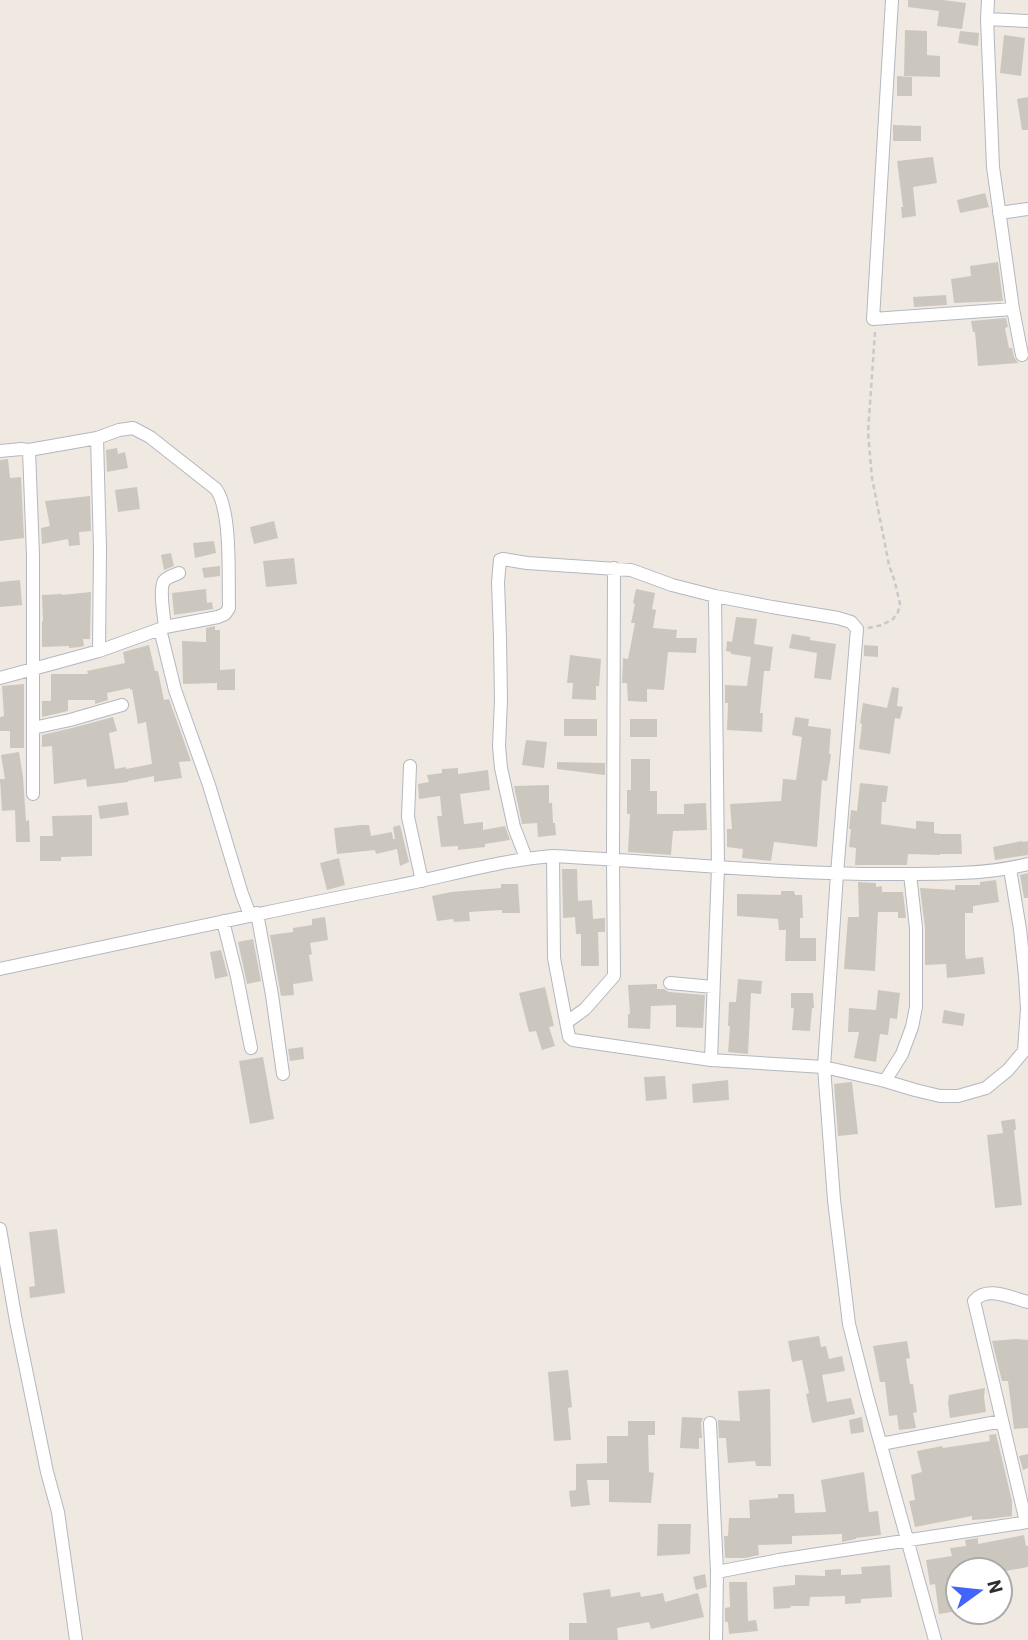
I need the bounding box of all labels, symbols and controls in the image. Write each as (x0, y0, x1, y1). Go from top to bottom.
north arrow (944, 1556, 1014, 1626)
text: N (983, 1577, 1009, 1596)

